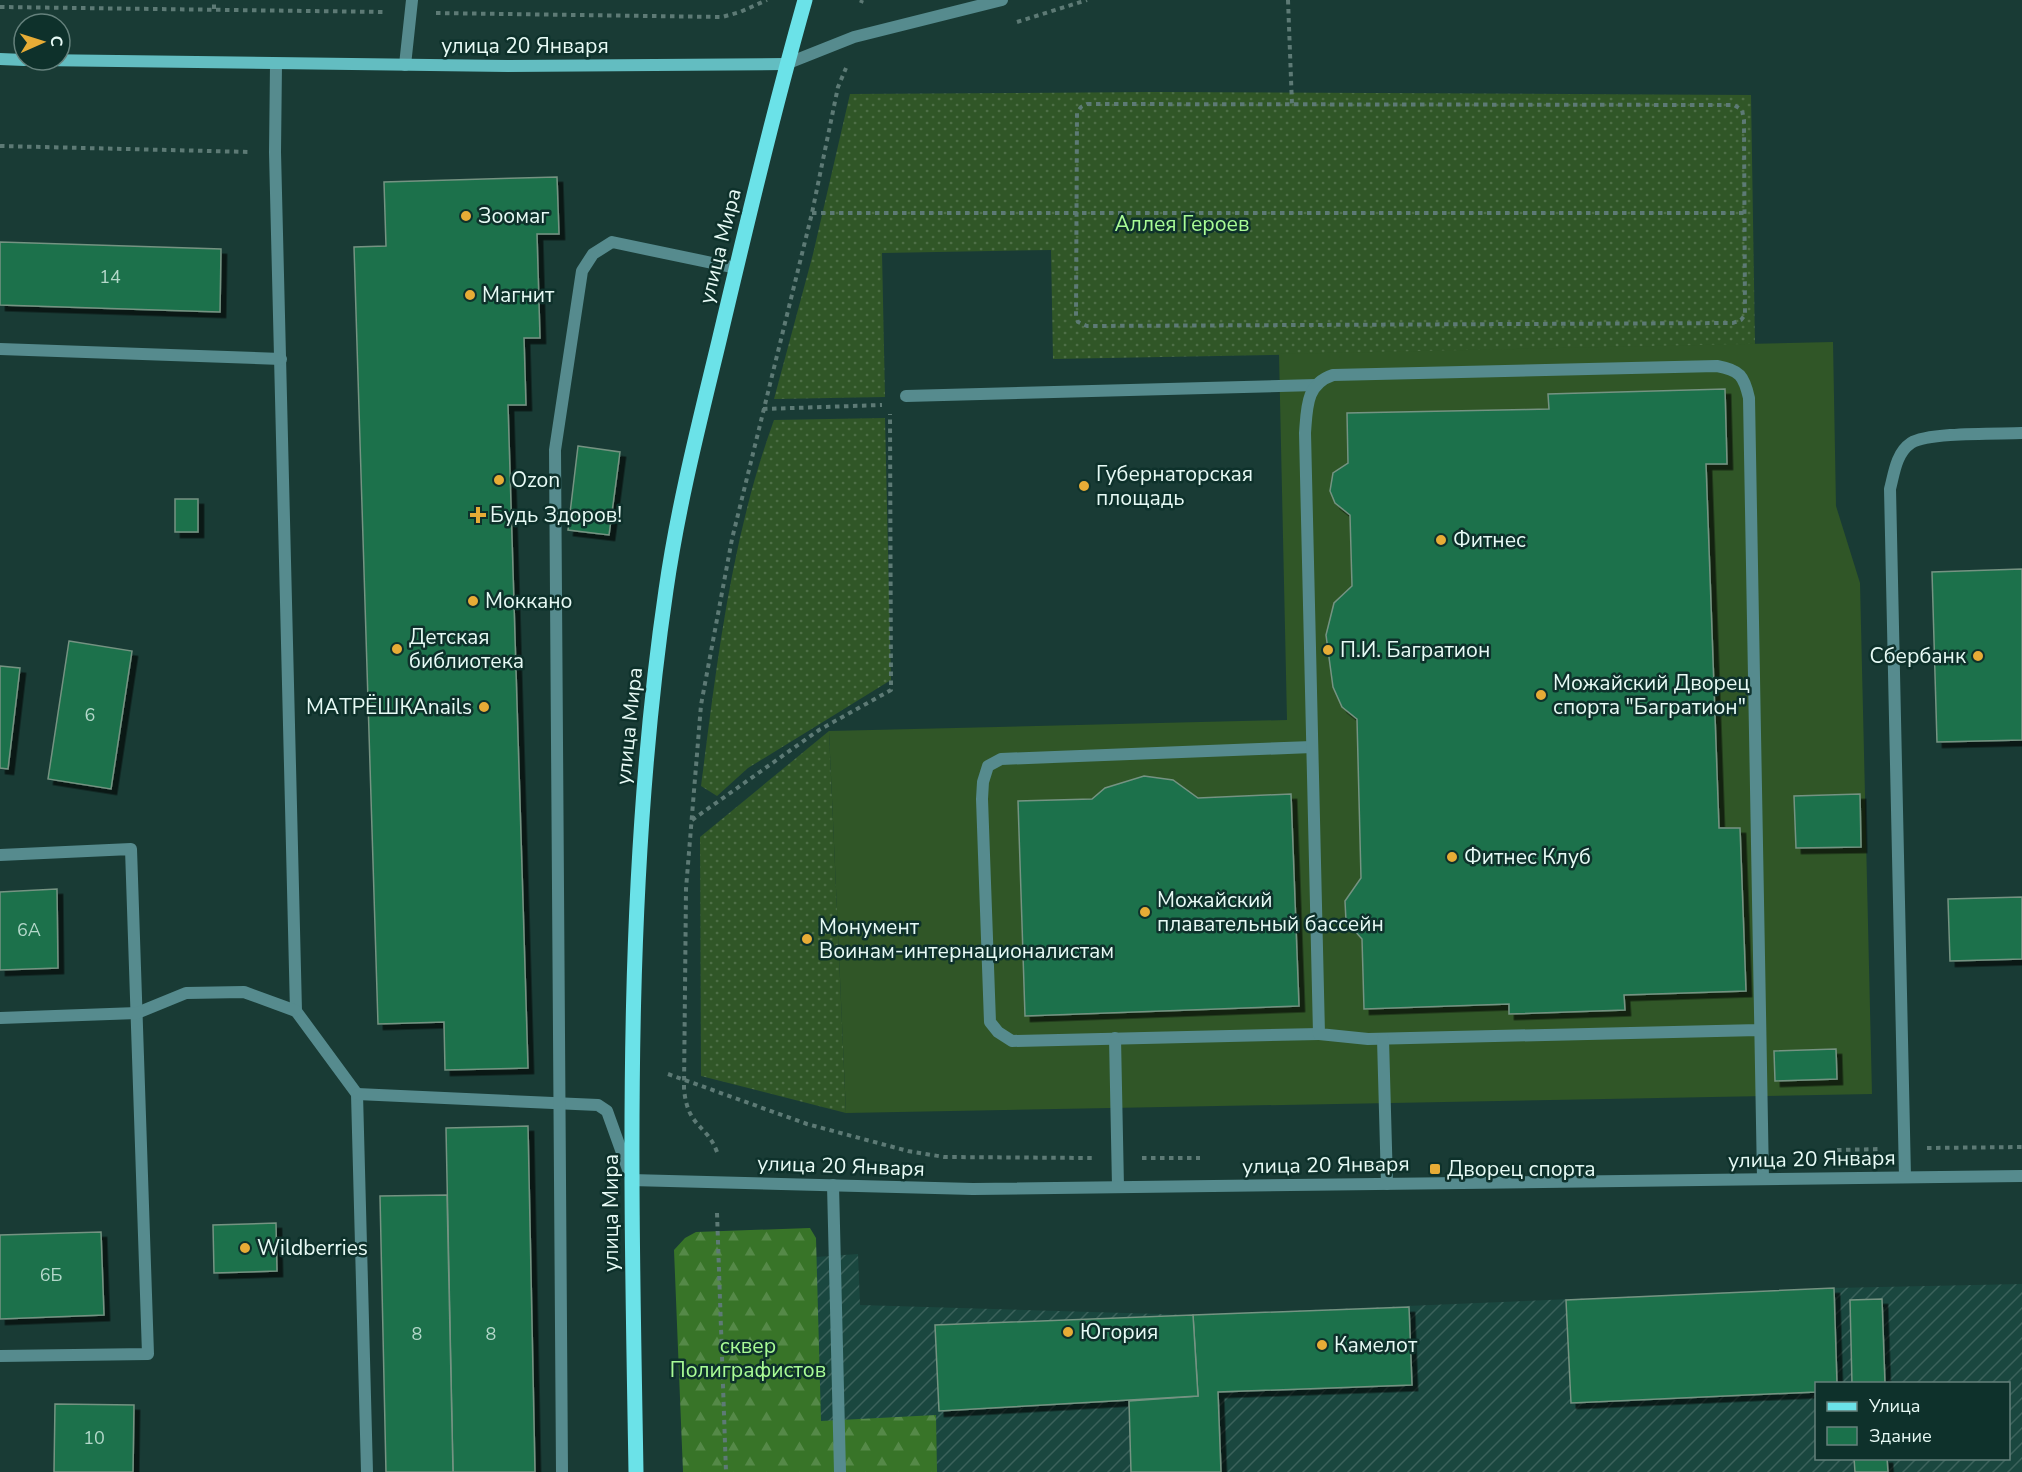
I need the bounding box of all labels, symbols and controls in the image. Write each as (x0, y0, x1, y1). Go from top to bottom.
north arrow (12, 12, 72, 72)
street label: улица 20 Января (441, 32, 609, 60)
text: С (45, 35, 67, 47)
street label: улица Мира (692, 185, 748, 307)
place label: Зоомаг (478, 202, 550, 230)
marker: Зоомаг (459, 209, 473, 223)
park label: Аллея Героев (1115, 210, 1249, 238)
house number: 14 (99, 265, 121, 289)
place label: Магнит (482, 281, 555, 309)
marker: Магнит (463, 288, 477, 302)
place label: Губернаторская площадь (1096, 460, 1253, 512)
place label: Ozon (511, 466, 560, 494)
marker: Ozon (492, 473, 506, 487)
marker: Губернаторская площадь (1077, 479, 1091, 493)
place label: Будь Здоров! (490, 501, 622, 529)
marker: Будь Здоров! (471, 508, 485, 522)
place label: Фитнес (1453, 526, 1526, 554)
marker: Фитнес (1434, 533, 1448, 547)
place label: Моккано (485, 587, 572, 615)
marker: Моккано (466, 594, 480, 608)
place label: Детская библиотека (409, 623, 524, 675)
place label: П.И. Багратион (1340, 636, 1490, 664)
marker: Детская библиотека (390, 642, 404, 656)
place label: Сбербанк (1870, 642, 1967, 670)
marker: П.И. Багратион (1321, 643, 1335, 657)
marker: Сбербанк (1971, 649, 1985, 663)
street label: улица Мира (609, 666, 649, 786)
place label: Можайский Дворец спорта "Багратион" (1553, 669, 1750, 721)
marker: Можайский Дворец спорта "Багратион" (1534, 688, 1548, 702)
place label: МAТРЁШКАnails (306, 693, 472, 721)
marker: МAТРЁШКАnails (477, 700, 491, 714)
house number: 6 (85, 703, 95, 727)
place label: Фитнес Клуб (1464, 843, 1591, 871)
marker: Фитнес Клуб (1445, 850, 1459, 864)
place label: Можайский плавательный бассейн (1157, 886, 1384, 938)
marker: Можайский плавательный бассейн (1138, 905, 1152, 919)
place label: Монумент Воинам-интернационалистам (819, 913, 1114, 965)
house number: 6А (17, 918, 41, 942)
marker: Монумент Воинам-интернационалистам (800, 932, 814, 946)
street label: улица 20 Января (1728, 1144, 1896, 1174)
street label: улица 20 Января (757, 1149, 925, 1183)
street label: улица 20 Января (1242, 1150, 1410, 1180)
street label: улица Мира (597, 1154, 625, 1272)
place label: Дворец спорта (1447, 1155, 1596, 1183)
marker: Дворец спорта (1428, 1162, 1442, 1176)
place label: Wildberries (257, 1234, 368, 1262)
marker: Wildberries (238, 1241, 252, 1255)
house number: 6Б (40, 1263, 62, 1287)
place label: Югория (1080, 1318, 1158, 1346)
house number: 8 (412, 1322, 422, 1346)
house number: 8 (486, 1322, 496, 1346)
marker: Югория (1061, 1325, 1075, 1339)
place label: Камелот (1334, 1331, 1418, 1359)
park label: сквер Полиграфистов (670, 1332, 826, 1384)
marker: Камелот (1315, 1338, 1329, 1352)
legend (1815, 1382, 2010, 1460)
text: Улица (1868, 1394, 1920, 1418)
text: Здание (1869, 1424, 1932, 1448)
house number: 10 (83, 1426, 105, 1450)

